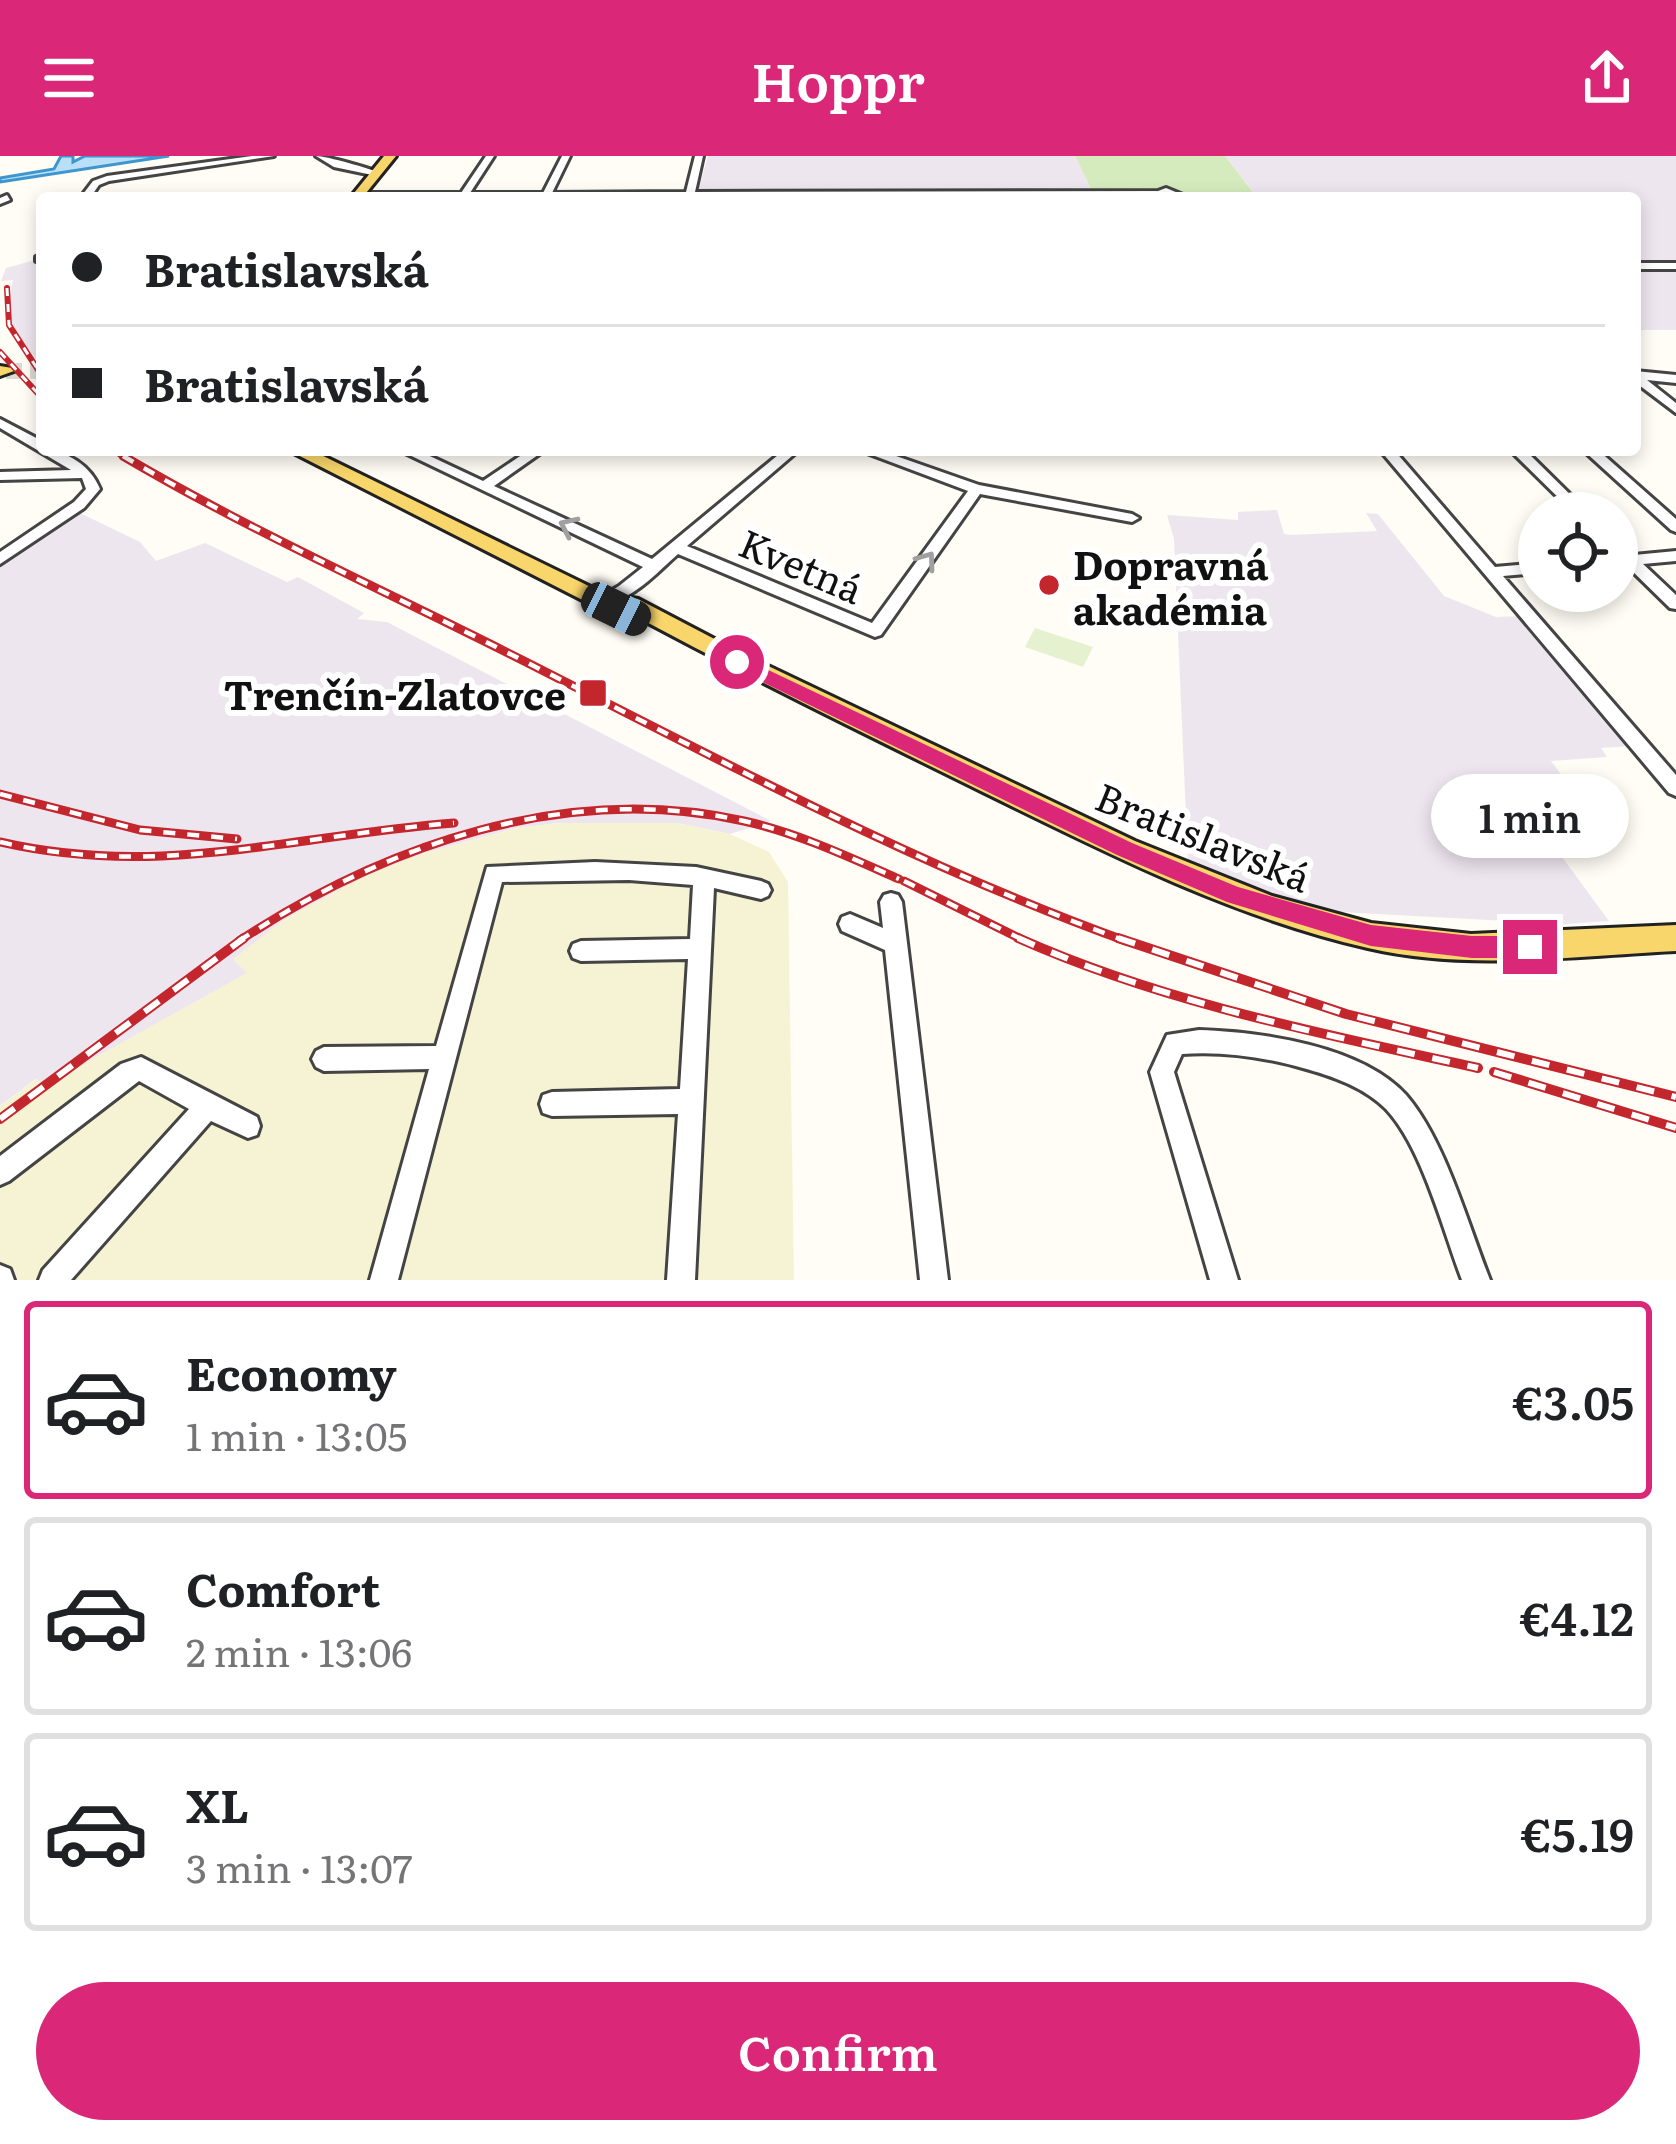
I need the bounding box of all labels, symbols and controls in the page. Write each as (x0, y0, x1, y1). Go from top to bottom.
text: Hoppr (751, 38, 925, 119)
icon: menu (36, 45, 102, 111)
icon: share (1574, 45, 1640, 111)
text: Bratislavská (144, 234, 429, 301)
text: Bratislavská (144, 349, 429, 416)
map controls (1518, 492, 1638, 612)
button: locate (1518, 492, 1638, 612)
street label: Kvetná (731, 512, 873, 616)
one-way arrow (559, 517, 580, 540)
place label: Dopravná akadémia (1073, 534, 1269, 637)
one-way arrow (912, 552, 934, 574)
marker: Dopravná akadémia (1036, 572, 1062, 598)
car (576, 577, 656, 641)
route start (710, 635, 764, 689)
place label: Trenčín-Zlatovce (224, 664, 566, 722)
marker: Trenčín-Zlatovce (577, 677, 609, 709)
street label: Bratislavská (1088, 766, 1320, 904)
callout: 1 min (1431, 773, 1629, 857)
text: 1 min (1479, 787, 1581, 845)
route end (1503, 920, 1557, 974)
text: Economy (186, 1338, 397, 1405)
icon: car (42, 1346, 150, 1454)
text: €3.05 (1512, 1367, 1634, 1434)
text: 1 min · 13:05 (186, 1405, 407, 1463)
text: Comfort (186, 1554, 380, 1621)
icon: car (42, 1562, 150, 1670)
text: €4.12 (1520, 1583, 1634, 1650)
text: 2 min · 13:06 (186, 1621, 412, 1679)
text: XL (186, 1770, 249, 1837)
icon: car (42, 1778, 150, 1886)
text: €5.19 (1521, 1799, 1634, 1866)
text: 3 min · 13:07 (186, 1837, 412, 1895)
button: Confirm (36, 1982, 1640, 2120)

